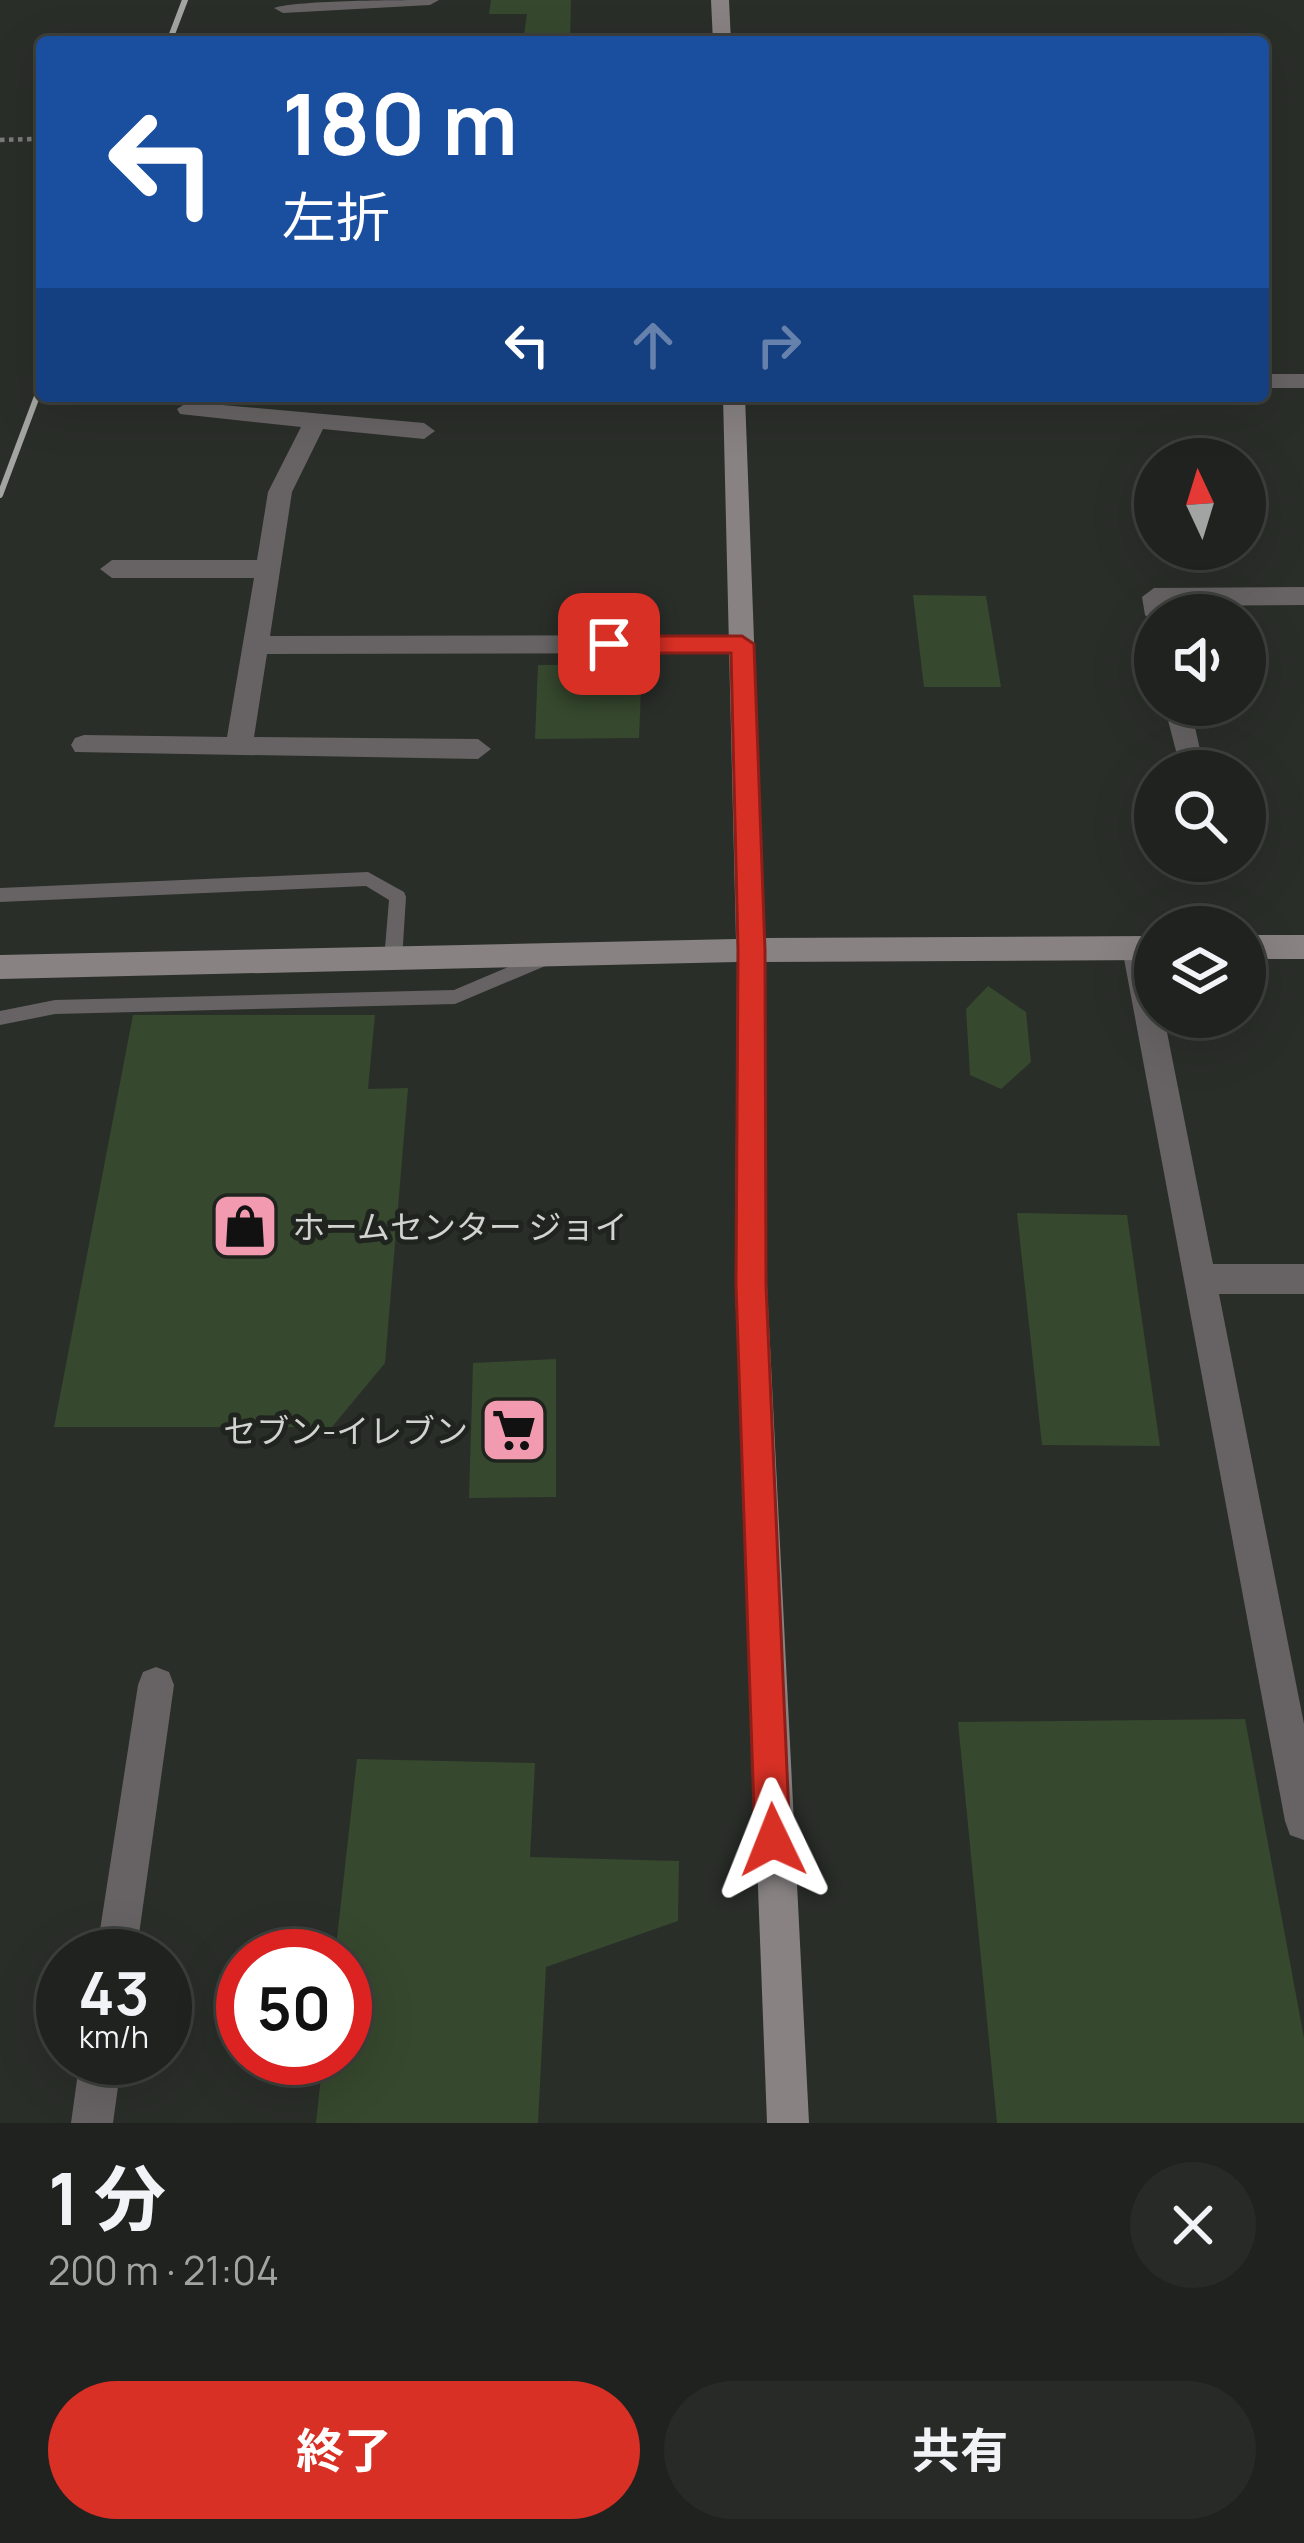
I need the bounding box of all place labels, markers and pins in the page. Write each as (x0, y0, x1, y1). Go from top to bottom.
pin (558, 593, 660, 695)
shop icon: ホームセンター ジョイ (210, 1191, 280, 1261)
place label: ホームセンター ジョイ (292, 1204, 628, 1249)
supermarket icon: セブン-イレブン (479, 1395, 549, 1465)
place label: セブン-イレブン (223, 1408, 468, 1453)

